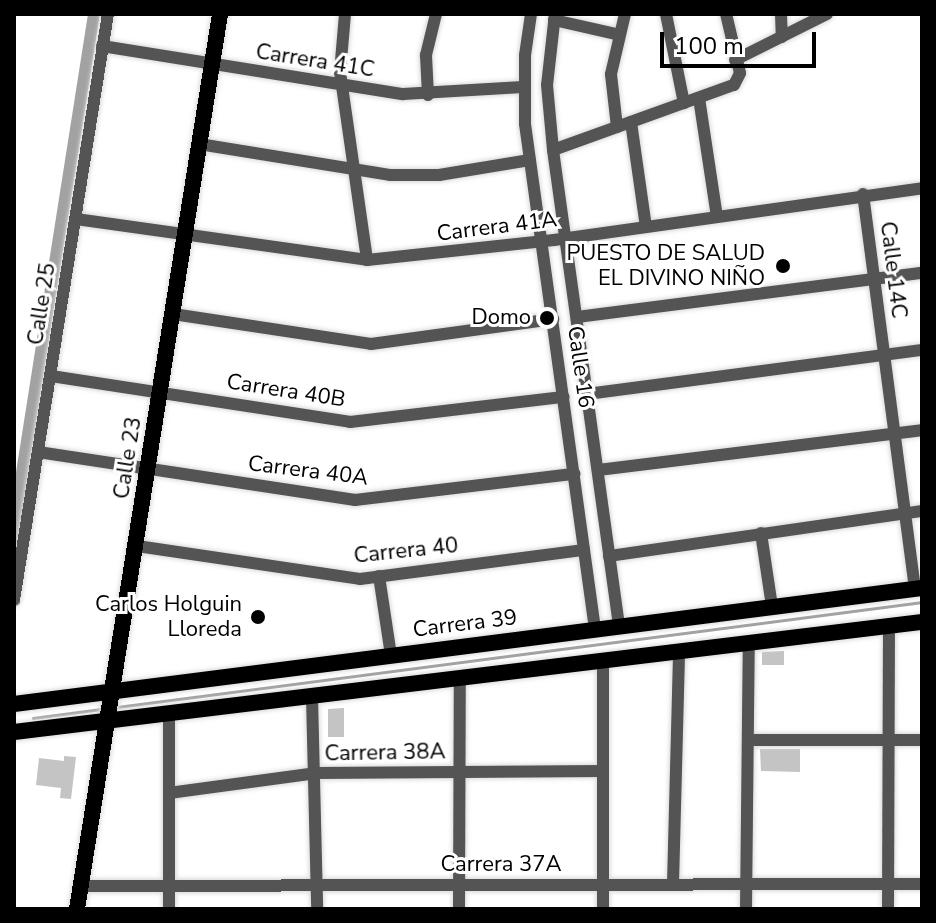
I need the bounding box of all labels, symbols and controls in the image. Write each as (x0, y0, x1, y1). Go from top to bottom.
scale bar (664, 16, 820, 66)
text: 100 m (674, 30, 744, 62)
street label: Carrera 41C (254, 39, 376, 83)
street label: Carrera 41A (435, 207, 559, 247)
street label: Calle 14C (874, 220, 912, 320)
place label: PUESTO DE SALUD EL DIVINO NIÑO (566, 240, 765, 292)
marker: PUESTO DE SALUD EL DIVINO NIÑO (772, 255, 794, 277)
street label: Calle 25 (22, 261, 62, 347)
place label: Domo (471, 305, 531, 331)
marker: Domo (538, 309, 556, 327)
street label: Calle 16 (561, 324, 599, 410)
street label: Carrera 40B (225, 369, 347, 413)
street label: Calle 23 (108, 415, 148, 501)
street label: Carrera 40A (246, 451, 370, 491)
street label: Carrera 40 (352, 532, 460, 570)
place label: Carlos Holguin Lloreda (95, 591, 242, 642)
street label: Carrera 39 (411, 605, 519, 643)
marker: Carlos Holguin Lloreda (249, 608, 267, 626)
street label: Carrera 38A (324, 739, 446, 767)
street label: Carrera 37A (441, 852, 561, 878)

